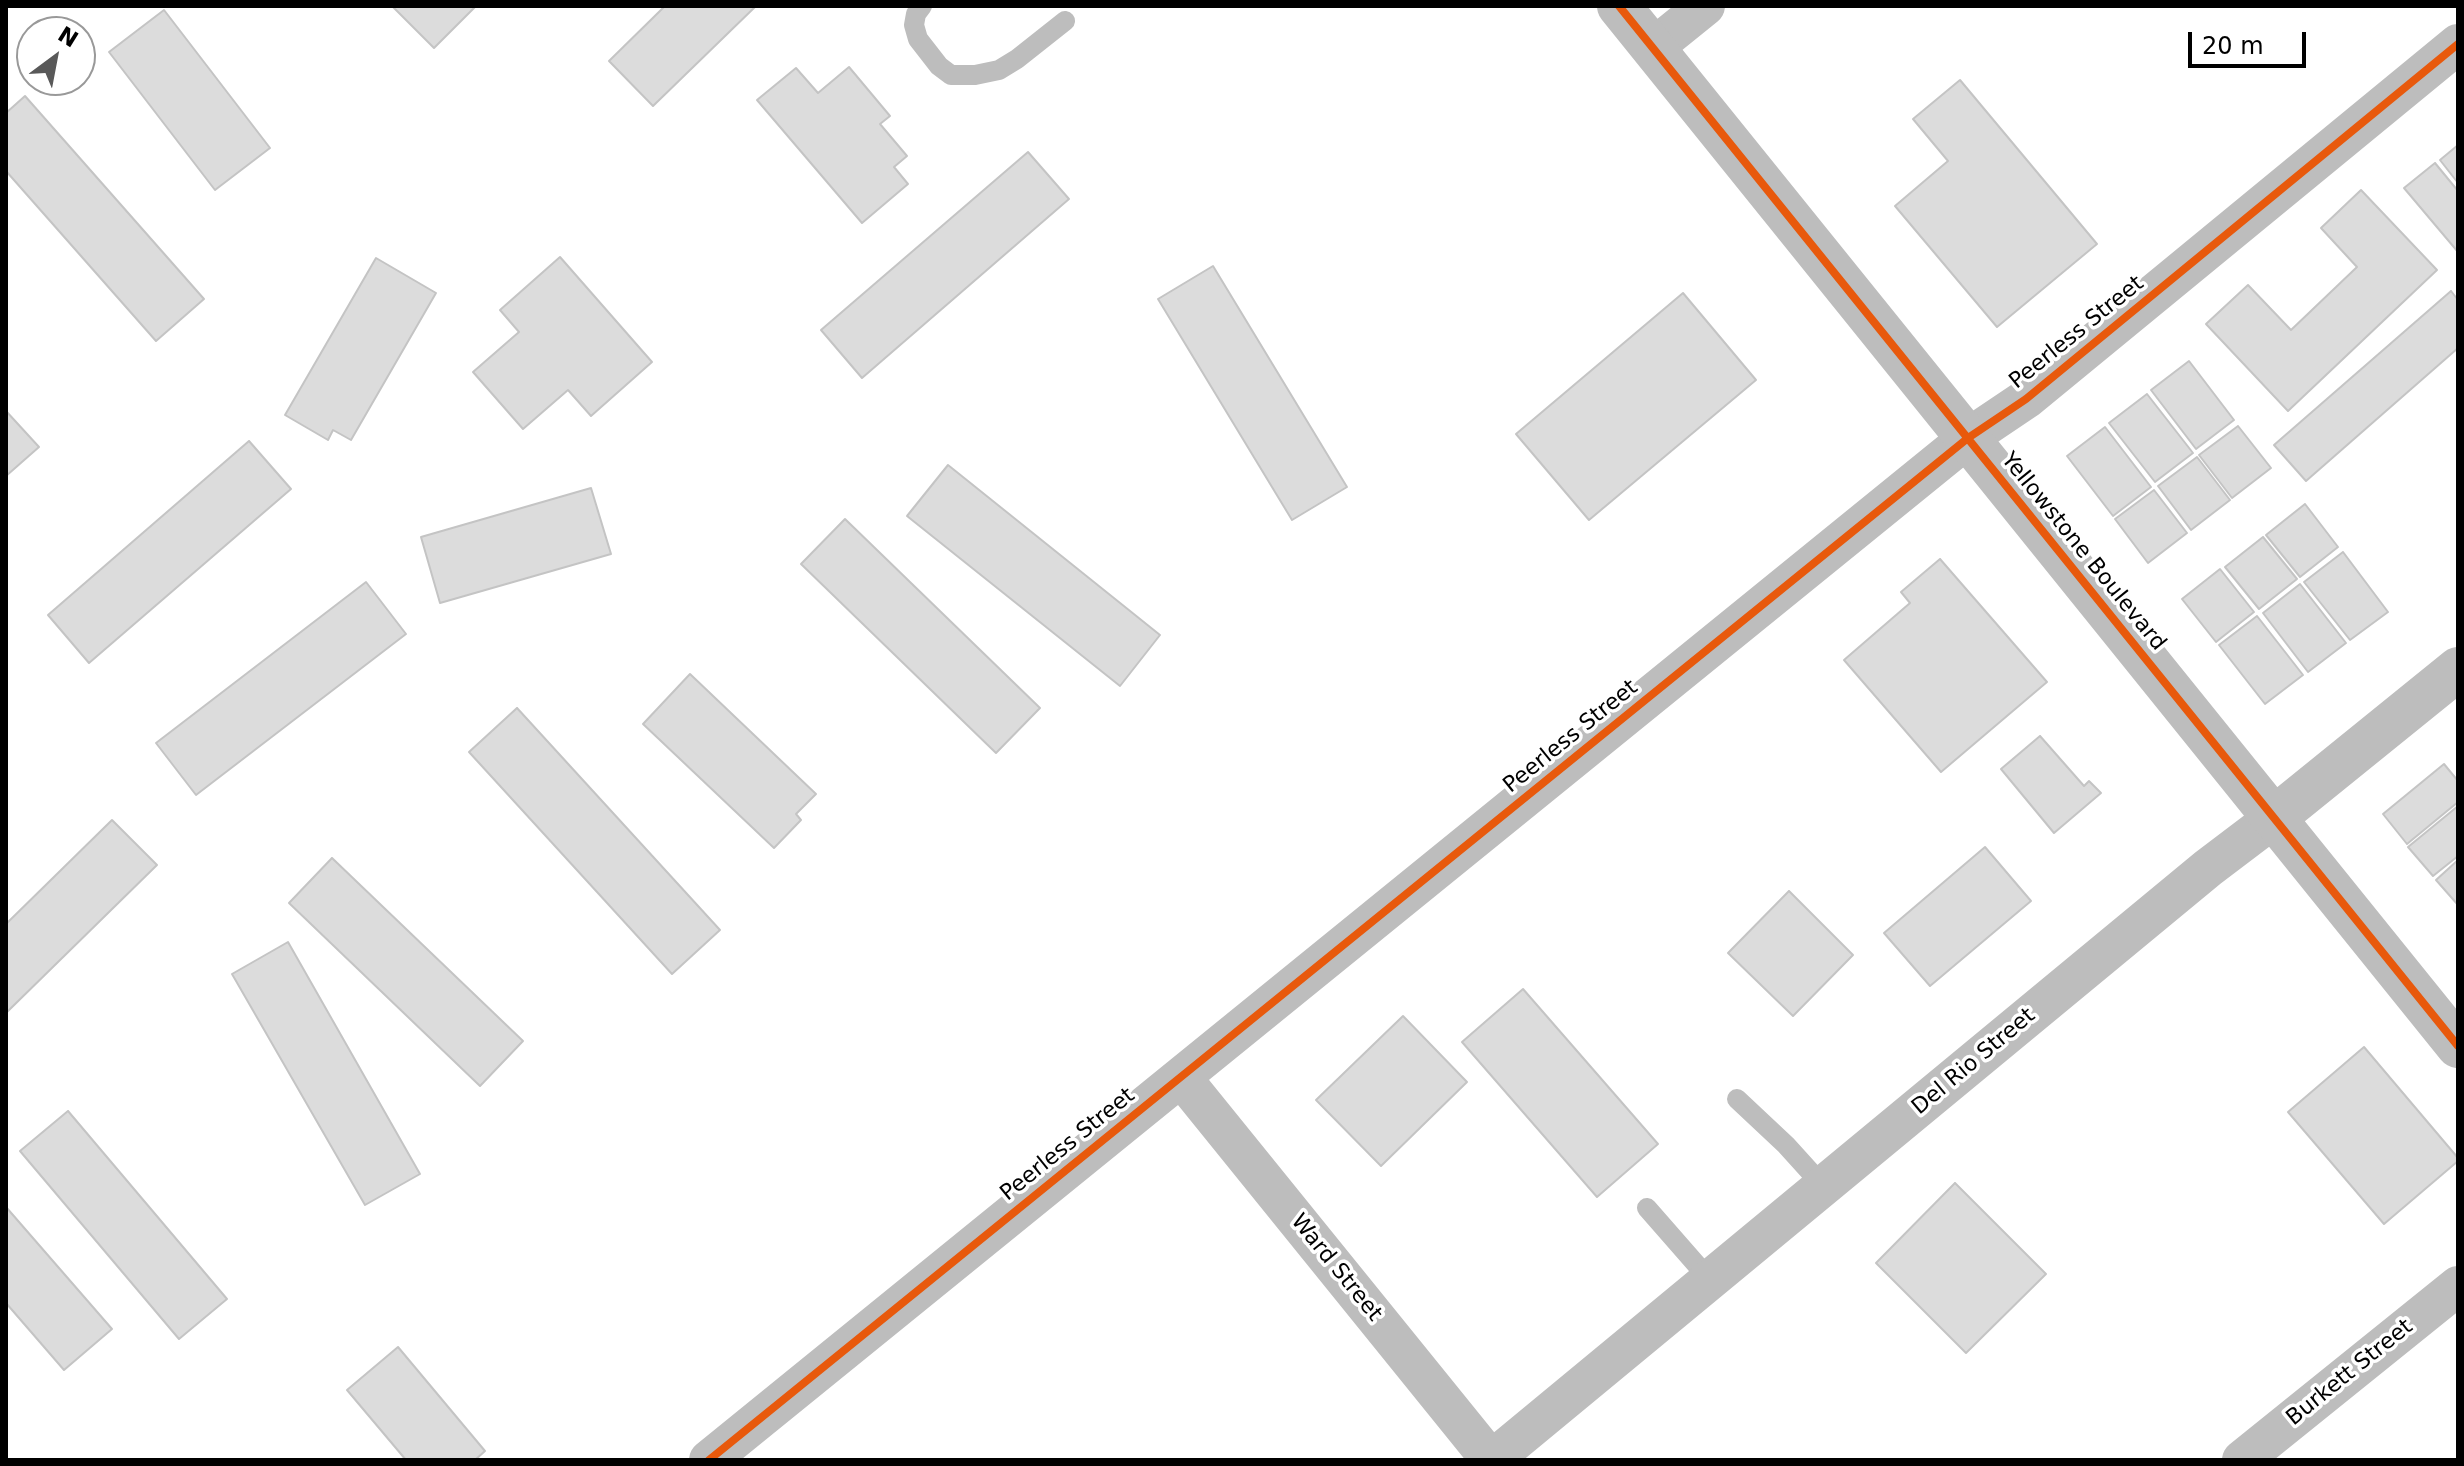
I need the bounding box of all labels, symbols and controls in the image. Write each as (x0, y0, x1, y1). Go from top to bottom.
north arrow (16, 16, 96, 96)
scale bar (2192, 16, 2310, 66)
text: N (53, 21, 82, 52)
text: 20 m (2202, 32, 2264, 60)
street label: Peerless Street (2005, 271, 2149, 395)
street label: Yellowstone Boulevard (1995, 448, 2171, 656)
street label: Peerless Street (1499, 675, 1643, 799)
street label: Del Rio Street (1907, 1003, 2041, 1121)
street label: Peerless Street (996, 1083, 1140, 1207)
street label: Ward Street (1285, 1209, 1387, 1327)
street label: Burkett Street (2282, 1314, 2418, 1432)

